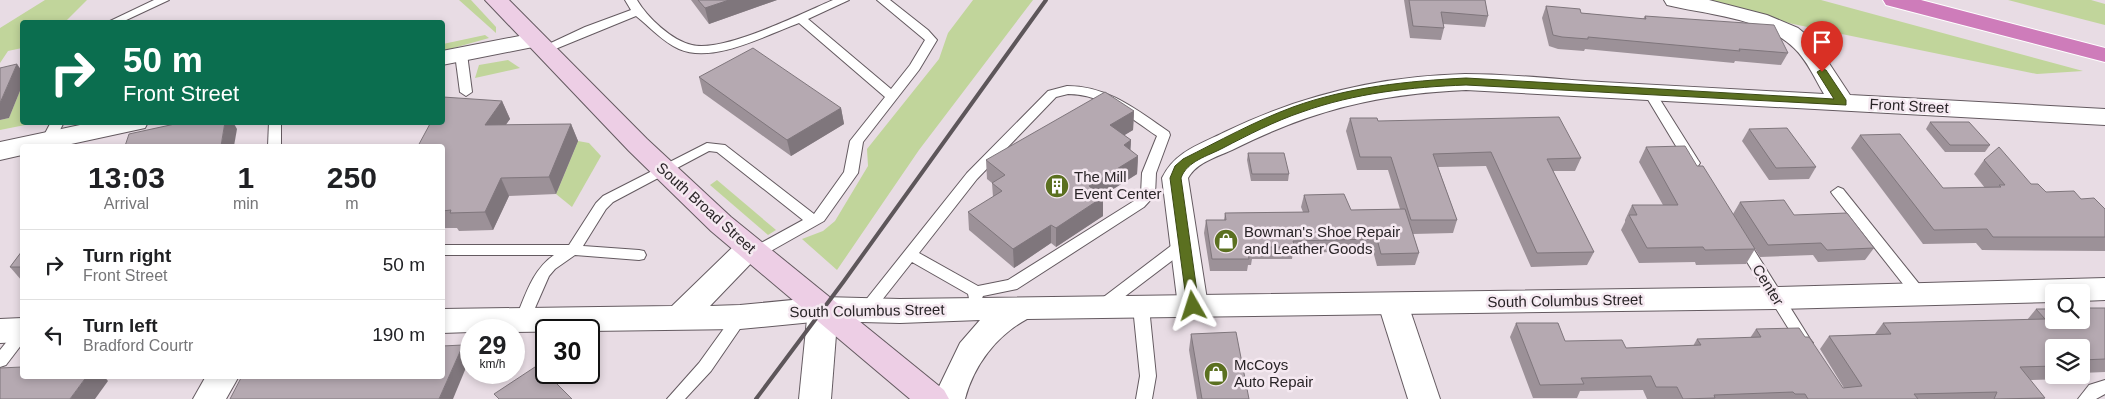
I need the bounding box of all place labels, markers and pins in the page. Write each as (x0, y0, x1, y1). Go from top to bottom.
pin (1801, 21, 1843, 72)
place label: The Mill Event Center (1074, 168, 1162, 202)
building icon: The Mill Event Center (1044, 173, 1070, 199)
place label: Bowman's Shoe Repair and Leather Goods (1244, 223, 1400, 257)
shop icon: Bowman's Shoe Repair and Leather Goods (1213, 228, 1239, 254)
place label: McCoys Auto Repair (1234, 356, 1313, 390)
shop icon: McCoys Auto Repair (1203, 361, 1229, 387)

